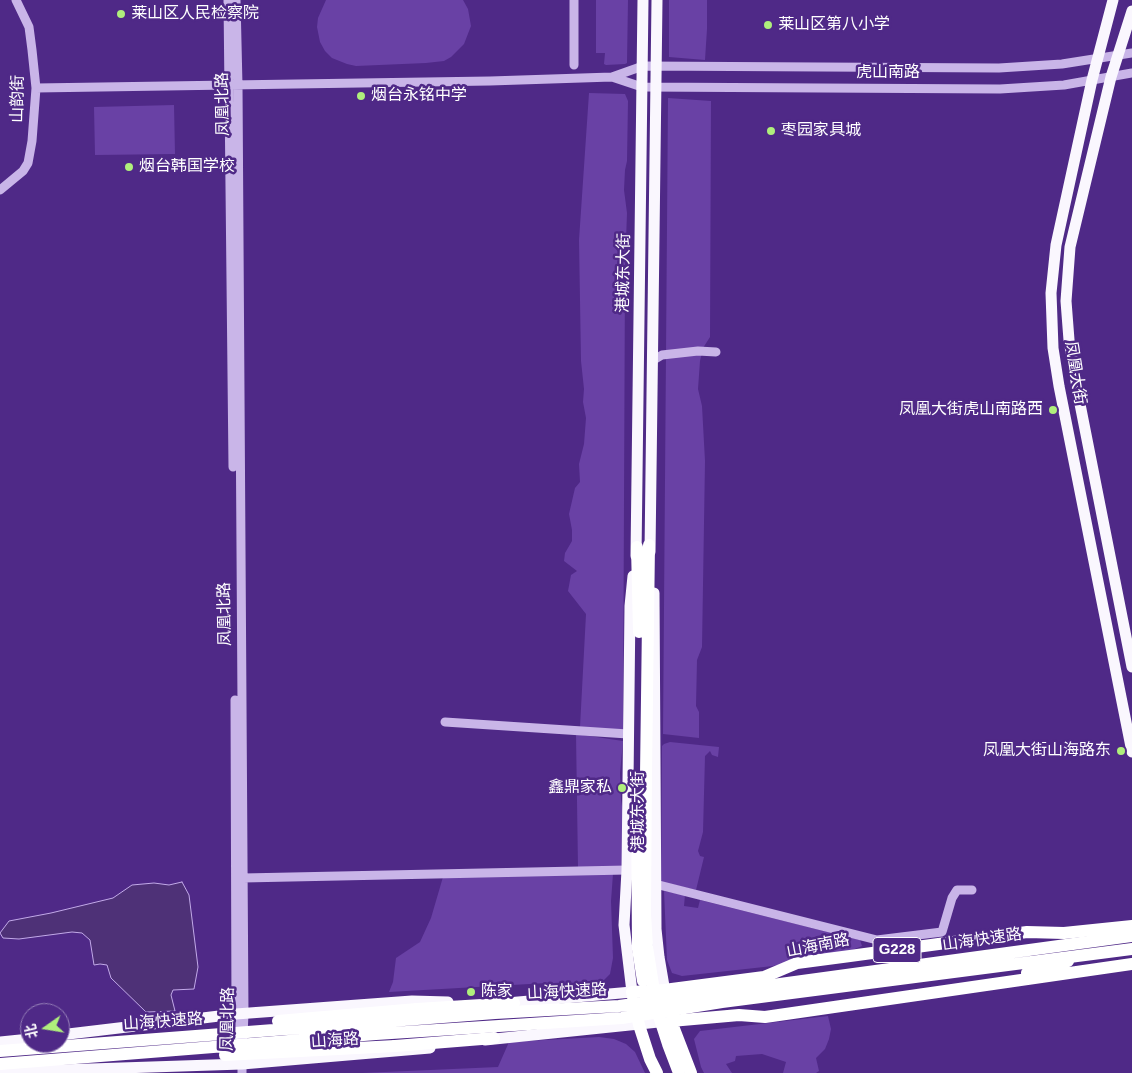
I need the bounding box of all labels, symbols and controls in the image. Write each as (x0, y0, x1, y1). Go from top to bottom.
place label: 莱山区人民检察院 (131, 4, 259, 24)
marker: 莱山区人民检察院 (115, 8, 127, 20)
place label: 莱山区第八小学 (778, 15, 890, 35)
marker: 莱山区第八小学 (762, 19, 774, 31)
street label: 虎山南路 (856, 63, 920, 83)
street label: 凤凰北路 (213, 72, 233, 136)
street label: 山韵街 (8, 75, 28, 123)
place label: 烟台永铭中学 (371, 86, 467, 106)
marker: 烟台永铭中学 (355, 90, 367, 102)
place label: 枣园家具城 (781, 121, 861, 141)
marker: 枣园家具城 (765, 125, 777, 137)
place label: 烟台韩国学校 (139, 157, 235, 177)
marker: 烟台韩国学校 (123, 161, 135, 173)
street label: 港城东大街 (614, 233, 634, 313)
street label: 凤凰大街 (1061, 340, 1089, 406)
place label: 凤凰大街虎山南路西 (899, 400, 1043, 420)
marker: 凤凰大街虎山南路西 (1047, 404, 1059, 416)
street label: 凤凰北路 (215, 582, 235, 646)
place label: 凤凰大街山海路东 (983, 741, 1111, 761)
marker: 凤凰大街山海路东 (1115, 745, 1127, 757)
street label: 港城东大街 (629, 771, 649, 851)
place label: 鑫鼎家私 (548, 778, 612, 798)
marker: 鑫鼎家私 (616, 782, 628, 794)
street label: 山海快速路 (941, 925, 1023, 955)
street label: 山海南路 (785, 930, 851, 962)
road number: G228 (873, 938, 921, 962)
street label: 山海快速路 (527, 980, 607, 1004)
place label: 陈家 (481, 982, 513, 1002)
marker: 陈家 (465, 986, 477, 998)
street label: 凤凰北路 (218, 987, 238, 1051)
north arrow (20, 1003, 70, 1053)
street label: 山海快速路 (122, 1010, 204, 1034)
text: 北 (22, 1023, 41, 1040)
street label: 山海路 (310, 1030, 360, 1052)

